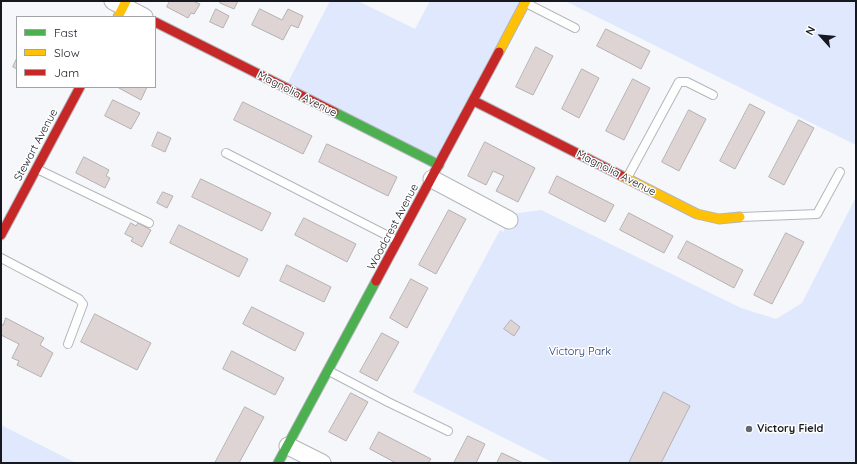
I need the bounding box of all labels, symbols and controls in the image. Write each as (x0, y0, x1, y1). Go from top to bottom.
legend (16, 16, 156, 88)
north arrow (801, 16, 841, 56)
text: N (802, 24, 818, 37)
text: Fast (54, 25, 78, 40)
text: Slow (54, 45, 80, 60)
text: Jam (54, 65, 79, 80)
street label: Magnolia Avenue (255, 68, 339, 120)
street label: Stewart Avenue (11, 107, 61, 183)
street label: Magnolia Avenue (574, 147, 658, 199)
street label: Woodcrest Avenue (365, 182, 421, 272)
park label: Victory Park (549, 345, 611, 359)
place label: Victory Field (757, 422, 823, 436)
marker: Victory Field (744, 424, 754, 434)

